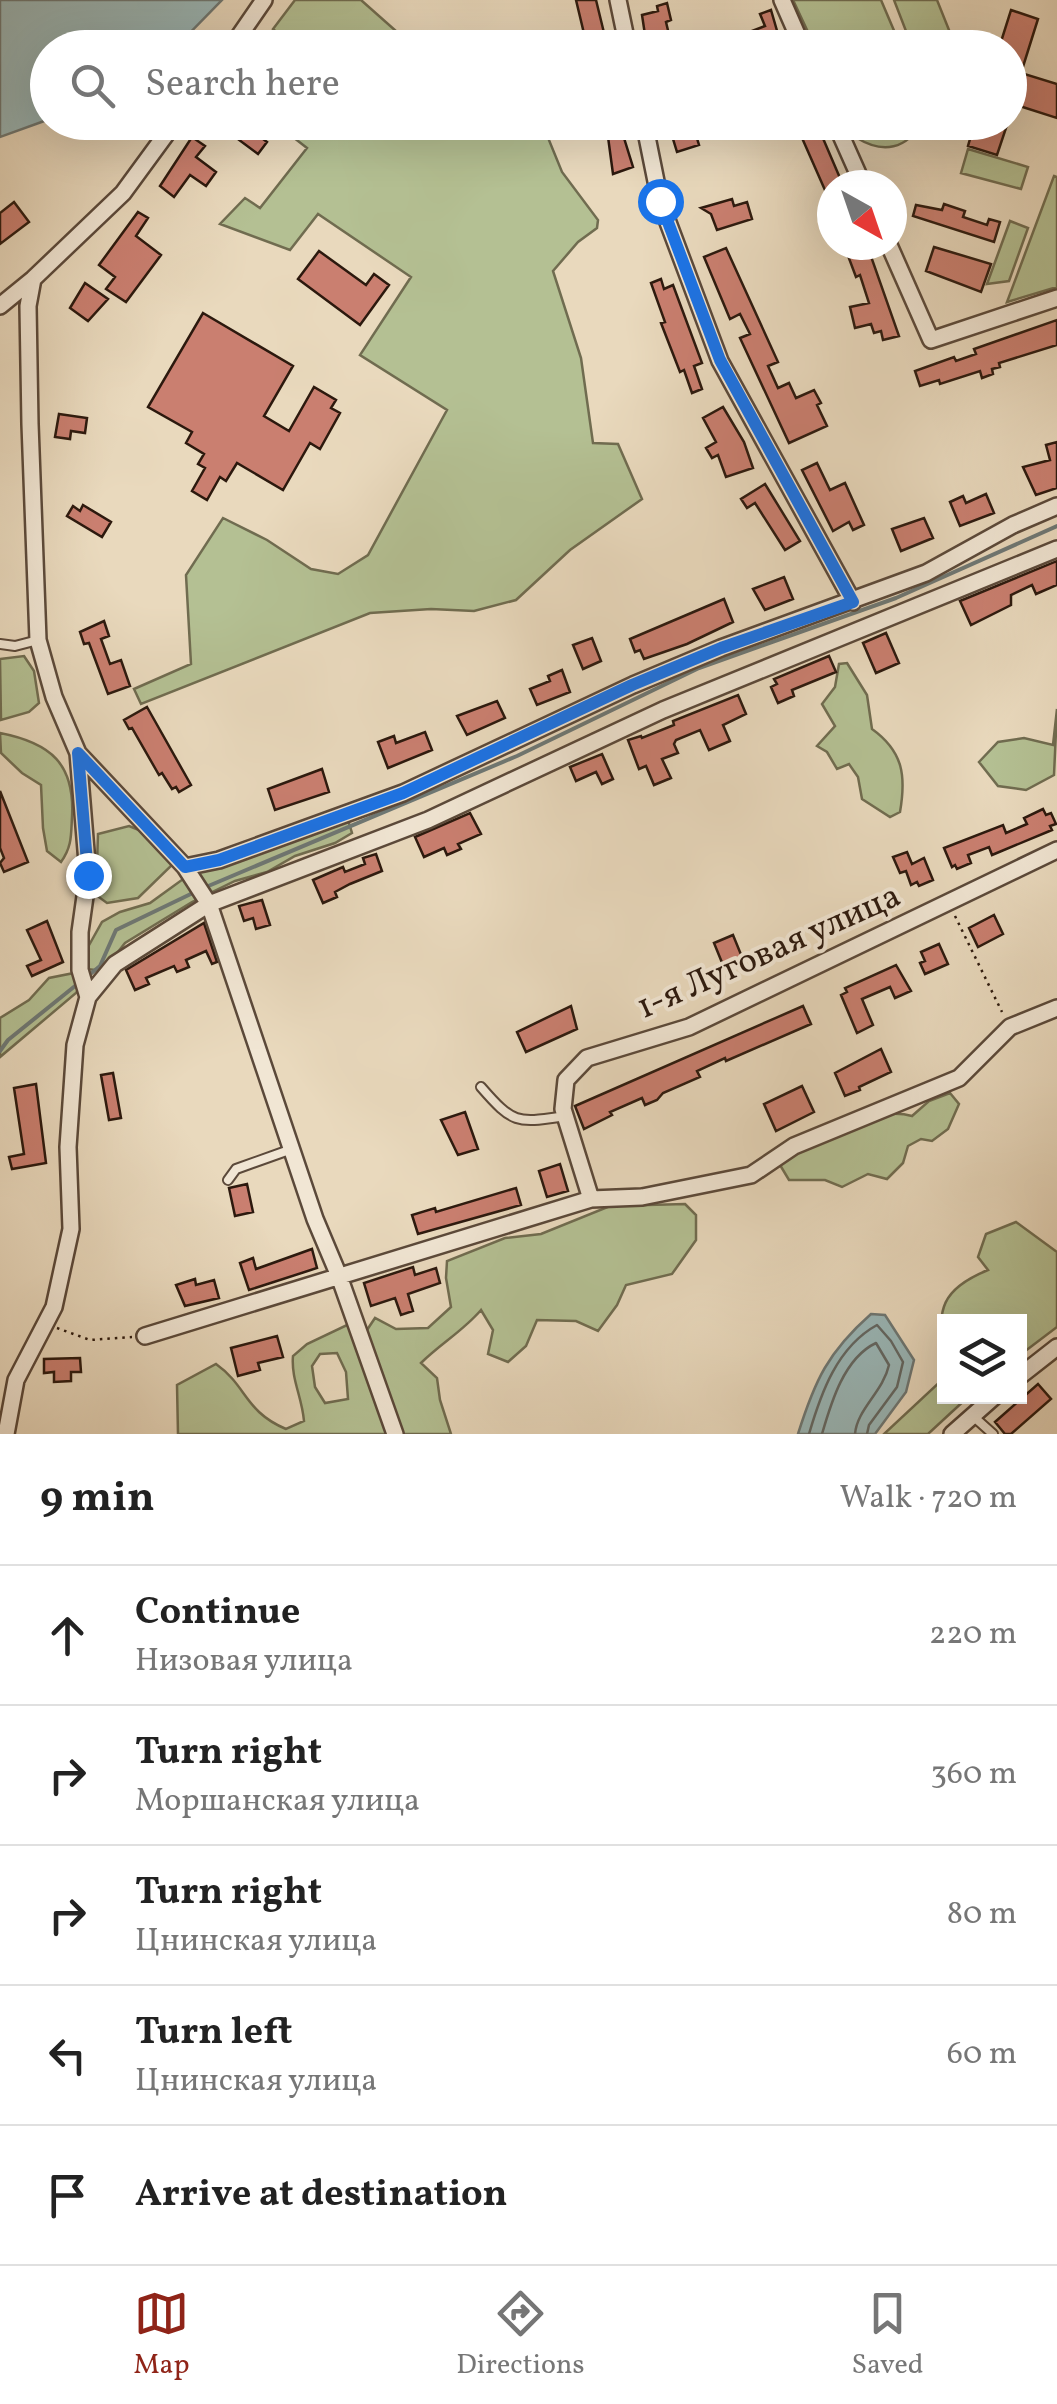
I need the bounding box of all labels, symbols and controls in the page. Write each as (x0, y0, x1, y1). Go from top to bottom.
search box (30, 30, 1027, 140)
icon: search (65, 58, 120, 113)
text: Search here (145, 59, 340, 112)
north arrow (817, 170, 907, 260)
route start (638, 179, 684, 225)
route end (66, 853, 112, 899)
street label: 1-я Луговая улица (630, 873, 909, 1032)
map controls (937, 1314, 1027, 1404)
button: layers (937, 1314, 1027, 1404)
text: 9 min (40, 1470, 155, 1529)
text: Walk · 720 m (839, 1477, 1017, 1521)
text: Continue (135, 1587, 300, 1640)
icon: ahead (40, 1608, 95, 1663)
text: 220 m (929, 1613, 1017, 1657)
text: Низовая улица (135, 1640, 353, 1684)
text: Turn right (135, 1727, 322, 1780)
icon: right (40, 1748, 95, 1803)
text: 360 m (930, 1753, 1017, 1797)
text: Моршанская улица (135, 1780, 420, 1824)
text: Turn right (135, 1867, 322, 1920)
icon: right (40, 1888, 95, 1943)
text: 80 m (947, 1893, 1017, 1937)
text: Цнинская улица (135, 1920, 377, 1964)
text: Turn left (135, 2007, 292, 2060)
icon: left (40, 2028, 95, 2083)
text: 60 m (947, 2033, 1017, 2077)
text: Цнинская улица (135, 2060, 377, 2104)
icon: arrive (40, 2168, 95, 2223)
text: Arrive at destination (135, 2169, 508, 2222)
tab: Map (133, 2286, 189, 2385)
tab: Directions (456, 2286, 585, 2385)
tab: Saved (851, 2286, 924, 2385)

